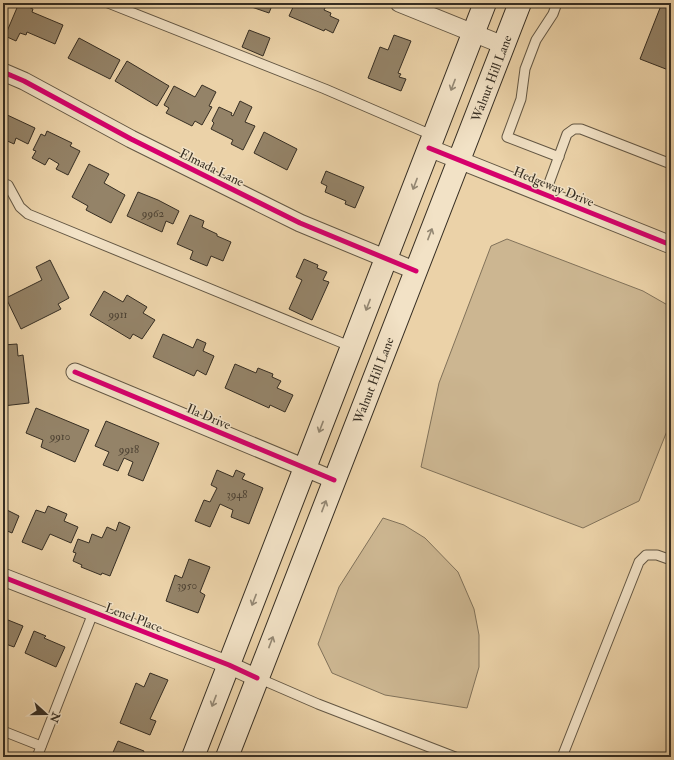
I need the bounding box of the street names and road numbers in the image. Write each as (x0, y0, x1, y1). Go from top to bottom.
street label: Walnut Hill Lane (468, 32, 516, 125)
street label: Elmada Lane (177, 145, 247, 191)
street label: Hedgeway Drive (511, 163, 597, 212)
street label: Walnut Hill Lane (350, 334, 398, 427)
street label: Ila Drive (184, 400, 234, 434)
street label: Lenel Place (103, 600, 165, 636)

